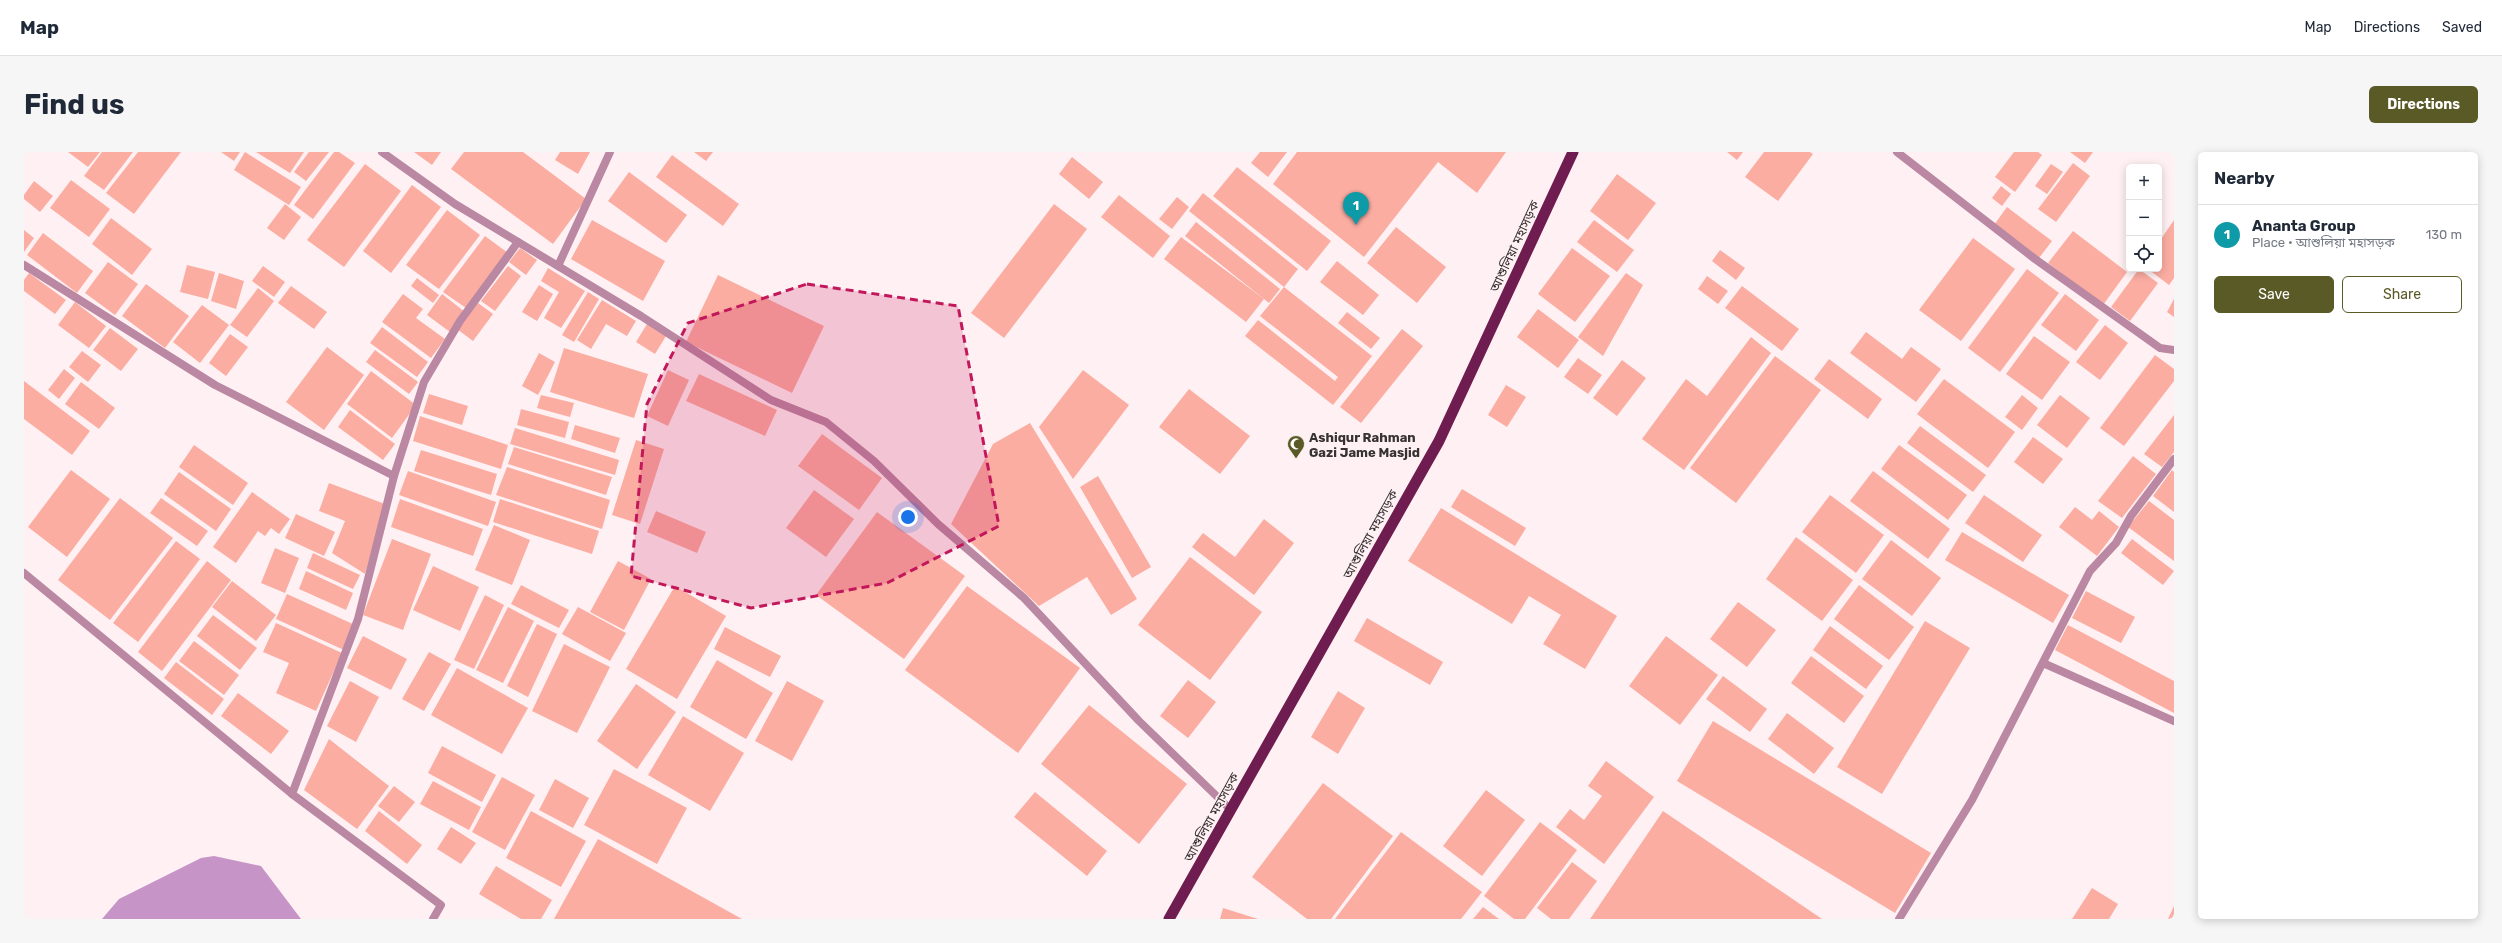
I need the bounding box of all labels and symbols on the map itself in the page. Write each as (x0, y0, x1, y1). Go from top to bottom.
pin: 1 (1343, 192, 1369, 225)
street label: আশুলিয়া মহাসড়ক (1486, 198, 1542, 295)
place label: Ashiqur Rahman Gazi Jame Masjid (1309, 430, 1420, 460)
mosque icon: Ashiqur Rahman Gazi Jame Masjid (1286, 434, 1306, 459)
street label: আশুলিয়া মহাসড়ক (1339, 487, 1401, 582)
your location (898, 507, 918, 527)
street label: আশুলিয়া মহাসড়ক (1180, 770, 1242, 865)

